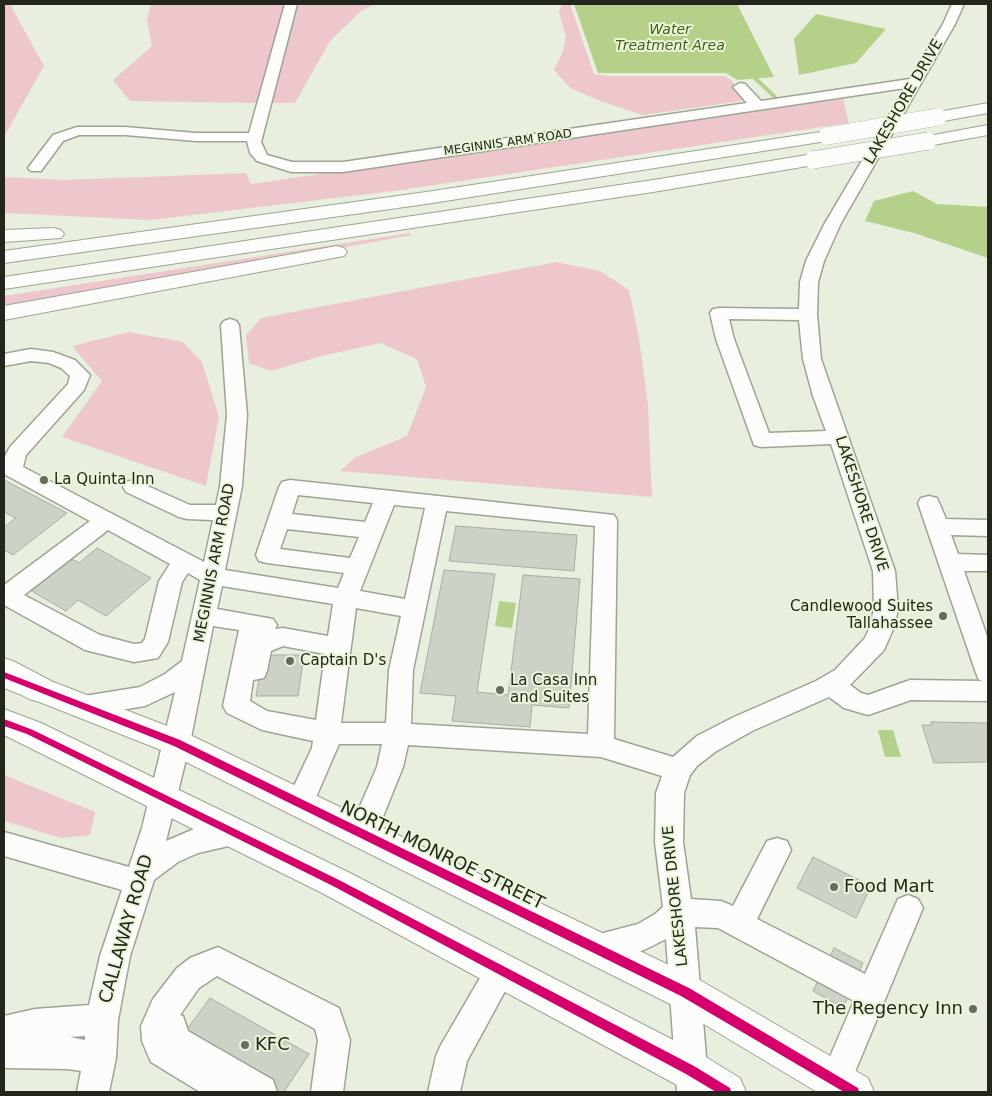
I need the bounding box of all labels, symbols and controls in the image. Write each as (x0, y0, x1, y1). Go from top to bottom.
water label: Water Treatment Area (615, 22, 725, 54)
street label: LAKESHORE DRIVE (861, 36, 947, 168)
street label: MEGINNIS ARM ROAD (443, 127, 573, 159)
street label: LAKESHORE DRIVE (831, 434, 891, 574)
place label: La Quinta Inn (54, 471, 155, 489)
marker: La Quinta Inn (38, 474, 50, 486)
street label: MEGINNIS ARM ROAD (191, 482, 239, 644)
place label: Candlewood Suites Tallahassee (790, 598, 933, 633)
marker: Candlewood Suites Tallahassee (937, 610, 949, 622)
place label: Captain D's (300, 652, 386, 670)
marker: Captain D's (284, 655, 296, 667)
place label: La Casa Inn and Suites (510, 672, 597, 707)
marker: La Casa Inn and Suites (494, 684, 506, 696)
street label: NORTH MONROE STREET (336, 797, 548, 915)
street label: LAKESHORE DRIVE (660, 825, 692, 967)
street label: CALLAWAY ROAD (95, 852, 159, 1006)
place label: Food Mart (844, 876, 934, 898)
marker: Food Mart (828, 881, 840, 893)
place label: The Regency Inn (813, 998, 963, 1020)
marker: The Regency Inn (967, 1003, 979, 1015)
place label: KFC (255, 1034, 290, 1056)
marker: KFC (239, 1039, 251, 1051)

